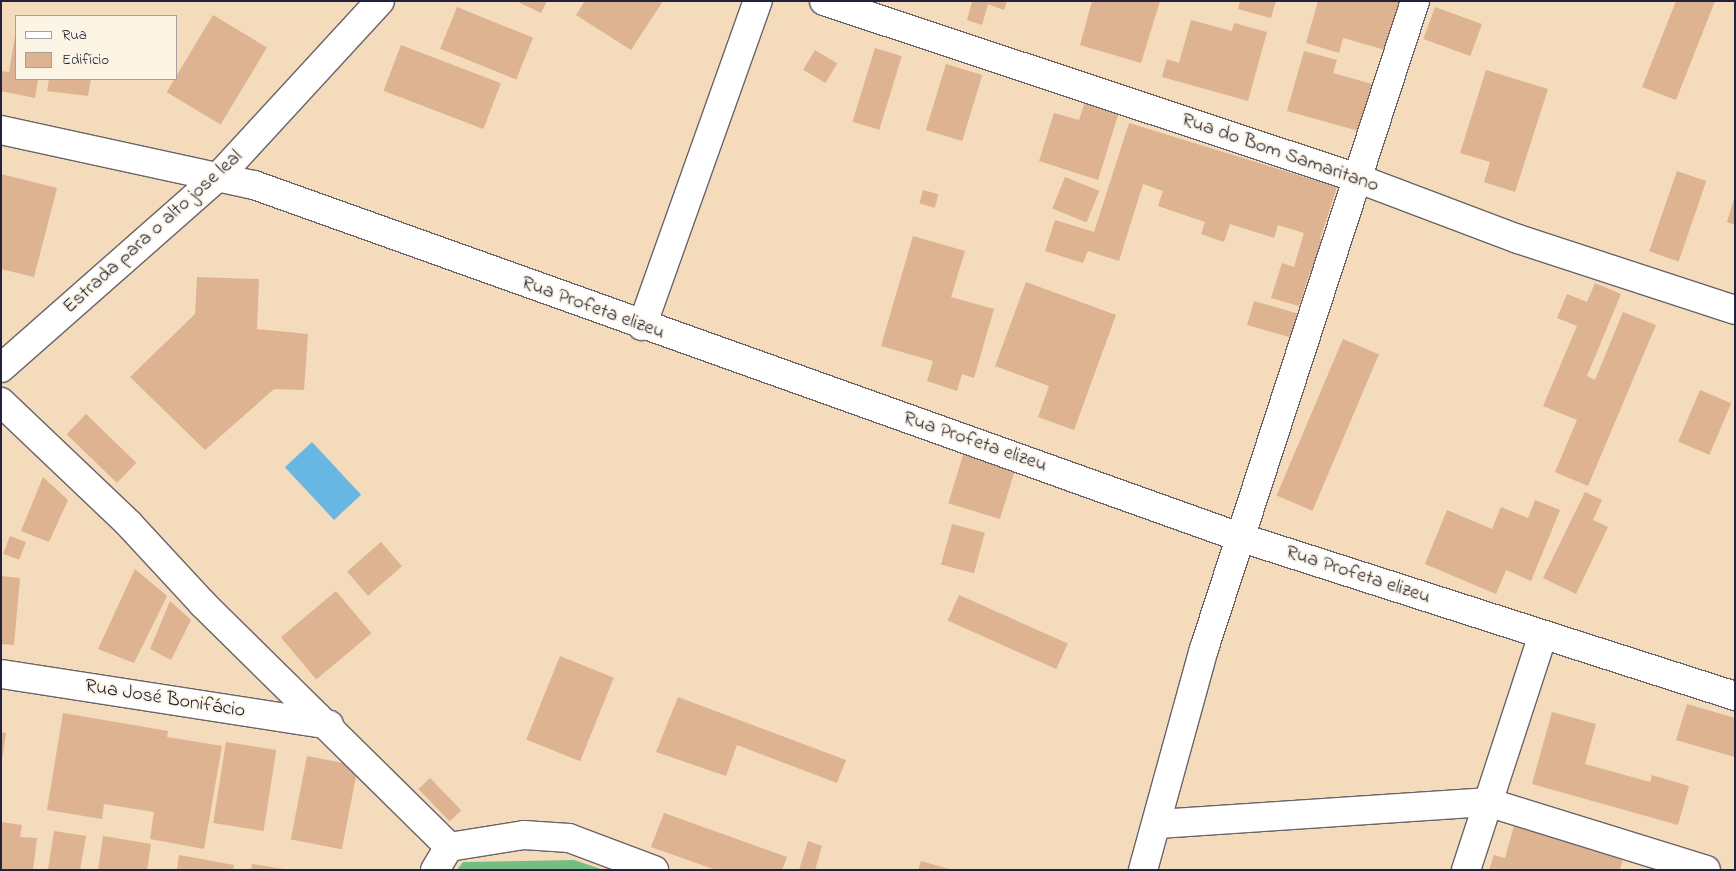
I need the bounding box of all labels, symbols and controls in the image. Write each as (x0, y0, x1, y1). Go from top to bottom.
legend (15, 15, 178, 80)
text: Rua (62, 24, 87, 46)
text: Edifício (62, 49, 109, 71)
street label: Rua do Bom Samaritano (1178, 108, 1382, 198)
street label: Estrada para o alto jose leal (58, 145, 248, 319)
street label: Rua Profeta elizeu (518, 271, 668, 345)
street label: Rua Profeta elizeu (900, 406, 1050, 478)
street label: Rua Profeta elizeu (1283, 540, 1433, 610)
street label: Rua José Bonifácio (83, 674, 247, 724)

